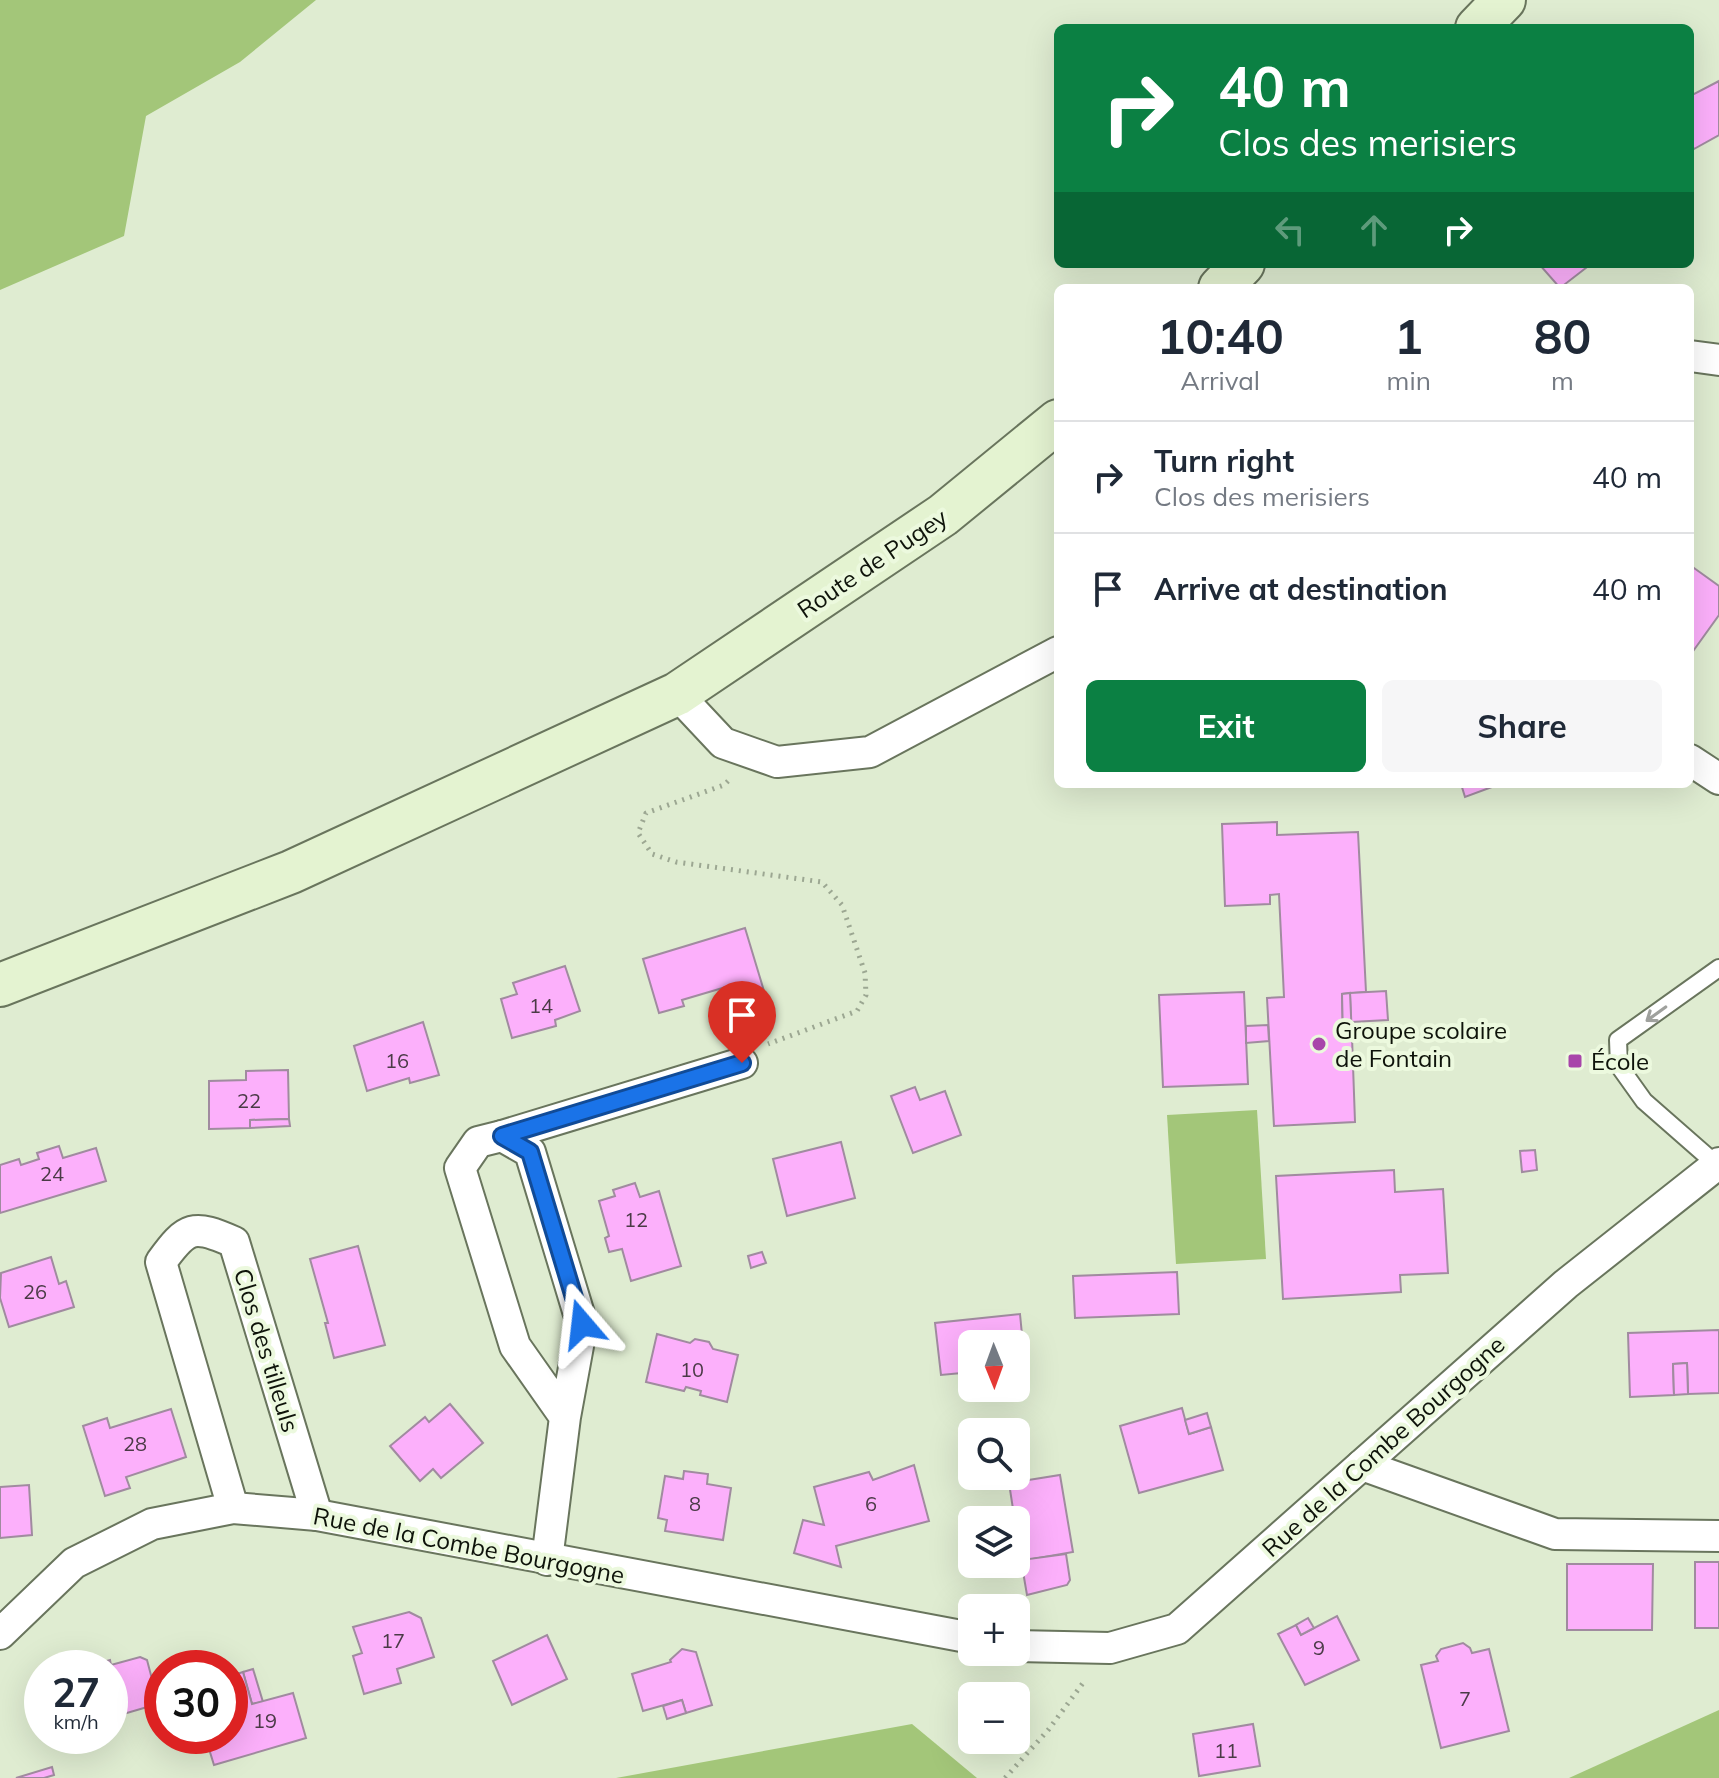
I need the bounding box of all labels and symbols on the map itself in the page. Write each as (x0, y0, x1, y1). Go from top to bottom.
street label: Route de Pugey (791, 502, 953, 624)
pin (708, 981, 776, 1063)
house number: 14 (529, 993, 553, 1018)
one-way arrow (1645, 1006, 1667, 1022)
place label: Groupe scolaire de Fontain (1335, 1015, 1507, 1073)
marker: Groupe scolaire de Fontain (1310, 1035, 1328, 1053)
place label: École (1591, 1046, 1649, 1076)
house number: 16 (385, 1048, 409, 1073)
marker: École (1566, 1052, 1584, 1070)
house number: 22 (237, 1088, 261, 1113)
house number: 24 (40, 1161, 64, 1186)
house number: 12 (624, 1207, 648, 1232)
street label: Clos des tilleuls (228, 1264, 306, 1436)
house number: 26 (23, 1279, 47, 1304)
position arrow (540, 1282, 624, 1366)
street label: Rue de la Combe Bourgogne (1255, 1329, 1511, 1563)
north arrow (958, 1330, 1030, 1402)
house number: 10 (680, 1357, 704, 1382)
house number: 28 (123, 1431, 147, 1456)
house number: 8 (689, 1491, 701, 1516)
house number: 6 (865, 1491, 877, 1516)
street label: Rue de la Combe Bourgogne (311, 1500, 627, 1590)
house number: 17 (381, 1628, 405, 1653)
house number: 9 (1313, 1635, 1325, 1660)
speed limit sign: 30 (144, 1650, 248, 1754)
house number: 7 (1459, 1686, 1471, 1711)
house number: 19 (253, 1708, 277, 1733)
house number: 11 (1214, 1738, 1238, 1763)

